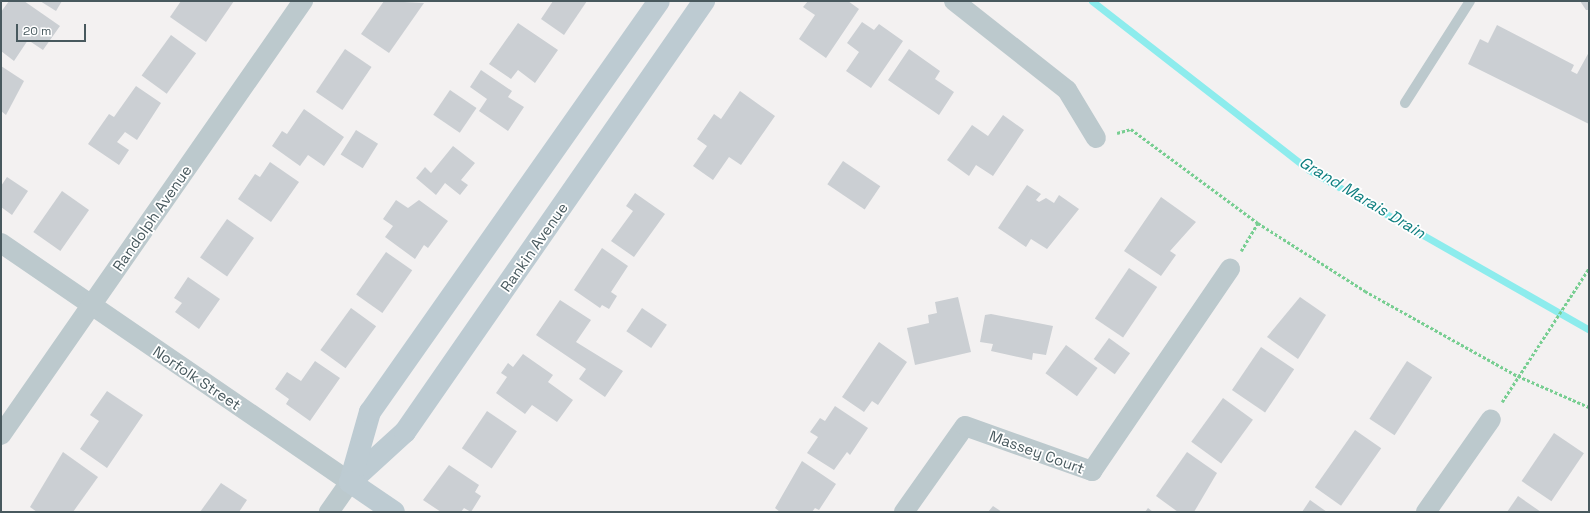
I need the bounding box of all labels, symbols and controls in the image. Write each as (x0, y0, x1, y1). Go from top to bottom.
scale bar (18, 16, 88, 42)
text: 20 m (23, 23, 51, 39)
water label: Grand Marais Drain (1296, 153, 1428, 243)
street label: Randolph Avenue (109, 161, 195, 275)
street label: Rankin Avenue (496, 199, 572, 295)
street label: Norfolk Street (150, 342, 244, 414)
street label: Massey Court (987, 426, 1087, 478)

